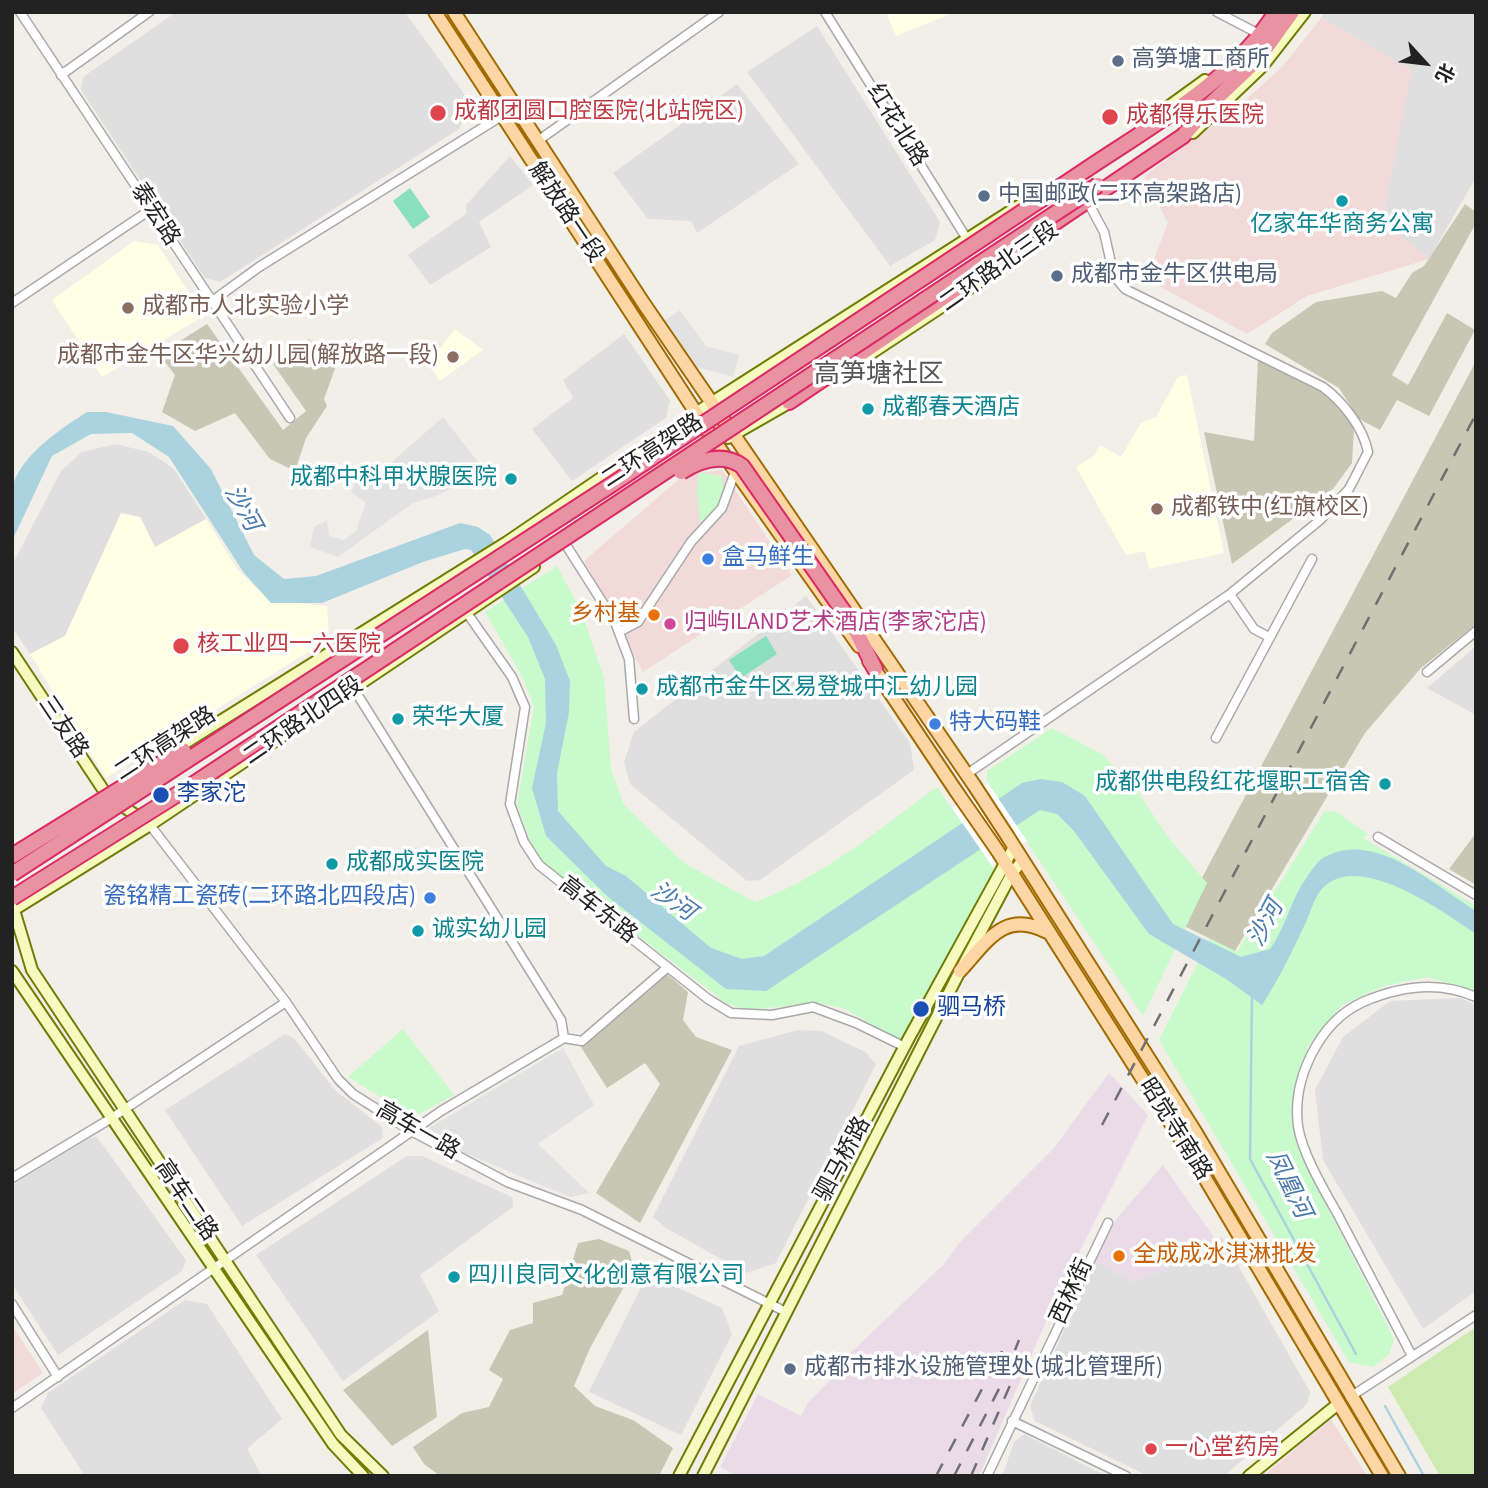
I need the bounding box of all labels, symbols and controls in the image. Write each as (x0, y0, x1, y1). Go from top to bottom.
north arrow (1390, 28, 1460, 98)
place label: 高笋塘工商所 (1132, 47, 1270, 75)
marker: 高笋塘工商所 (1110, 53, 1126, 69)
text: 北 (1428, 58, 1461, 87)
street label: 红花北路 (860, 80, 932, 172)
place label: 成都团圆口腔医院(北站院区) (454, 99, 744, 127)
marker: 成都团圆口腔医院(北站院区) (428, 103, 448, 123)
place label: 成都得乐医院 (1126, 103, 1264, 131)
marker: 成都得乐医院 (1100, 107, 1120, 127)
street label: 解放路一段 (521, 158, 609, 268)
street label: 泰宏路 (124, 179, 184, 251)
place label: 中国邮政(二环高架路店) (998, 182, 1242, 210)
marker: 中国邮政(二环高架路店) (976, 188, 992, 204)
marker: 亿家年华商务公寓 (1334, 193, 1350, 209)
place label: 亿家年华商务公寓 (1250, 212, 1434, 240)
street label: 二环路北三段 (936, 217, 1064, 319)
place label: 成都市金牛区供电局 (1071, 262, 1278, 290)
marker: 成都市金牛区供电局 (1049, 268, 1065, 284)
place label: 成都市人北实验小学 (142, 294, 349, 322)
marker: 成都市人北实验小学 (120, 300, 136, 316)
place label: 成都市金牛区华兴幼儿园(解放路一段) (57, 343, 439, 371)
marker: 成都市金牛区华兴幼儿园(解放路一段) (445, 349, 461, 365)
district label: 高笋塘社区 (814, 360, 944, 392)
place label: 成都春天酒店 (882, 395, 1020, 423)
marker: 成都春天酒店 (860, 401, 876, 417)
street label: 二环高架路 (597, 409, 709, 495)
place label: 成都中科甲状腺医院 (290, 465, 497, 493)
marker: 成都中科甲状腺医院 (503, 471, 519, 487)
water label: 沙河 (217, 481, 265, 537)
place label: 成都铁中(红旗校区) (1171, 495, 1369, 523)
marker: 成都铁中(红旗校区) (1149, 501, 1165, 517)
place label: 盒马鲜生 (722, 545, 814, 573)
marker: 盒马鲜生 (700, 551, 716, 567)
place label: 乡村基 (571, 601, 640, 629)
marker: 乡村基 (646, 607, 662, 623)
place label: 归屿ILAND艺术酒店(李家沱店) (684, 610, 987, 638)
marker: 归屿ILAND艺术酒店(李家沱店) (662, 616, 678, 632)
place label: 核工业四一六医院 (197, 632, 381, 660)
marker: 核工业四一六医院 (171, 636, 191, 656)
street label: 二环路北四段 (239, 672, 369, 772)
place label: 成都市金牛区易登城中汇幼儿园 (656, 675, 978, 703)
marker: 成都市金牛区易登城中汇幼儿园 (634, 681, 650, 697)
street label: 三友路 (31, 692, 93, 764)
street label: 二环高架路 (110, 702, 222, 788)
place label: 荣华大厦 (412, 705, 504, 733)
place label: 特大码鞋 (949, 710, 1041, 738)
marker: 荣华大厦 (390, 711, 406, 727)
marker: 特大码鞋 (927, 716, 943, 732)
place label: 成都供电段红花堰职工宿舍 (1095, 770, 1371, 798)
marker: 成都供电段红花堰职工宿舍 (1377, 776, 1393, 792)
place label: 李家沱 (177, 781, 246, 809)
marker: 李家沱 (151, 785, 171, 805)
place label: 成都成实医院 (346, 850, 484, 878)
marker: 成都成实医院 (324, 856, 340, 872)
street label: 高车东路 (552, 872, 642, 950)
water label: 沙河 (644, 877, 700, 929)
place label: 瓷铭精工瓷砖(二环路北四段店) (103, 884, 416, 912)
marker: 瓷铭精工瓷砖(二环路北四段店) (422, 890, 438, 906)
water label: 沙河 (1243, 896, 1291, 952)
place label: 诚实幼儿园 (432, 917, 547, 945)
marker: 诚实幼儿园 (410, 923, 426, 939)
place label: 驷马桥 (937, 995, 1006, 1023)
marker: 驷马桥 (911, 999, 931, 1019)
street label: 昭觉寺南路 (1132, 1074, 1216, 1186)
street label: 高车一路 (370, 1097, 464, 1167)
street label: 驷马桥路 (810, 1113, 878, 1207)
water label: 凤凰河 (1258, 1146, 1316, 1224)
street label: 高车二路 (148, 1155, 222, 1247)
place label: 全成成冰淇淋批发 (1133, 1242, 1317, 1270)
marker: 全成成冰淇淋批发 (1111, 1248, 1127, 1264)
street label: 西林街 (1046, 1255, 1100, 1329)
place label: 四川良同文化创意有限公司 (468, 1263, 744, 1291)
marker: 四川良同文化创意有限公司 (446, 1269, 462, 1285)
place label: 成都市排水设施管理处(城北管理所) (804, 1355, 1163, 1383)
marker: 成都市排水设施管理处(城北管理所) (782, 1361, 798, 1377)
place label: 一心堂药房 (1165, 1435, 1280, 1463)
marker: 一心堂药房 (1143, 1441, 1159, 1457)

